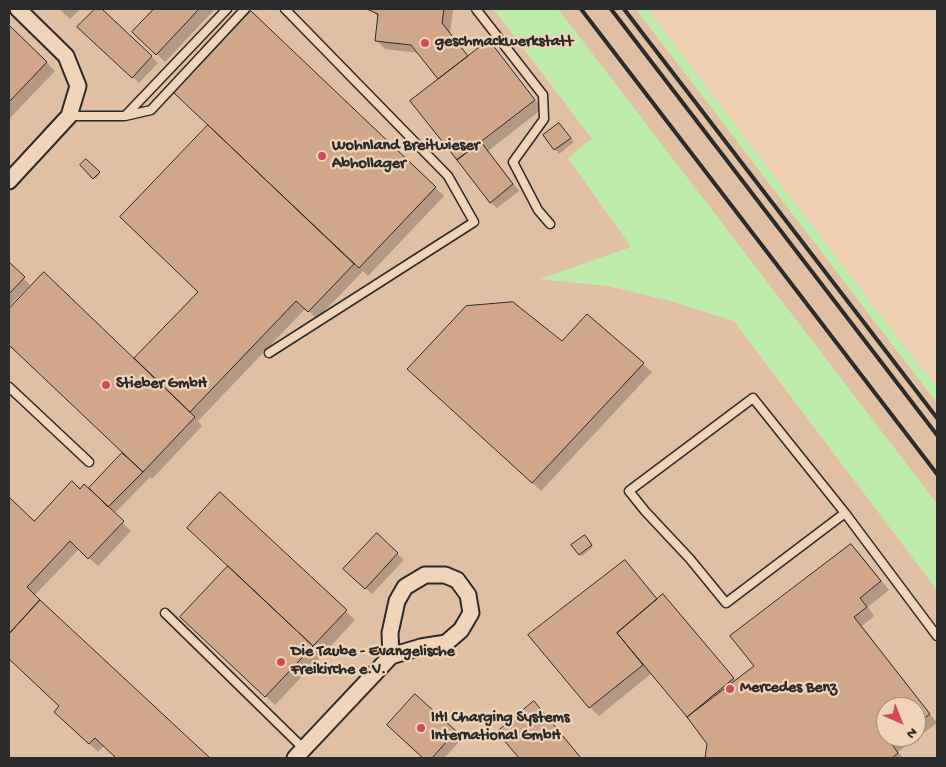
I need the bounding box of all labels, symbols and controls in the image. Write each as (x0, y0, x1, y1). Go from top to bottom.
place label: geschmackwerkstatt (435, 33, 573, 53)
marker: geschmackwerkstatt (419, 37, 431, 49)
place label: Wohnland Breitwieser Abhollager (332, 137, 479, 175)
marker: Wohnland Breitwieser Abhollager (316, 150, 328, 162)
place label: Stieber GmbH (116, 375, 207, 395)
marker: Stieber GmbH (100, 379, 112, 391)
place label: Die Taube - Evangelische Freikirche e.V. (291, 643, 455, 681)
marker: Die Taube - Evangelische Freikirche e.V. (275, 656, 287, 668)
place label: Mercedes Benz (740, 679, 837, 699)
marker: Mercedes Benz (724, 683, 736, 695)
north arrow (876, 697, 926, 747)
place label: IHI Charging Systems International GmbH (431, 709, 570, 747)
marker: IHI Charging Systems International GmbH (415, 722, 427, 734)
text: N (902, 723, 920, 742)

